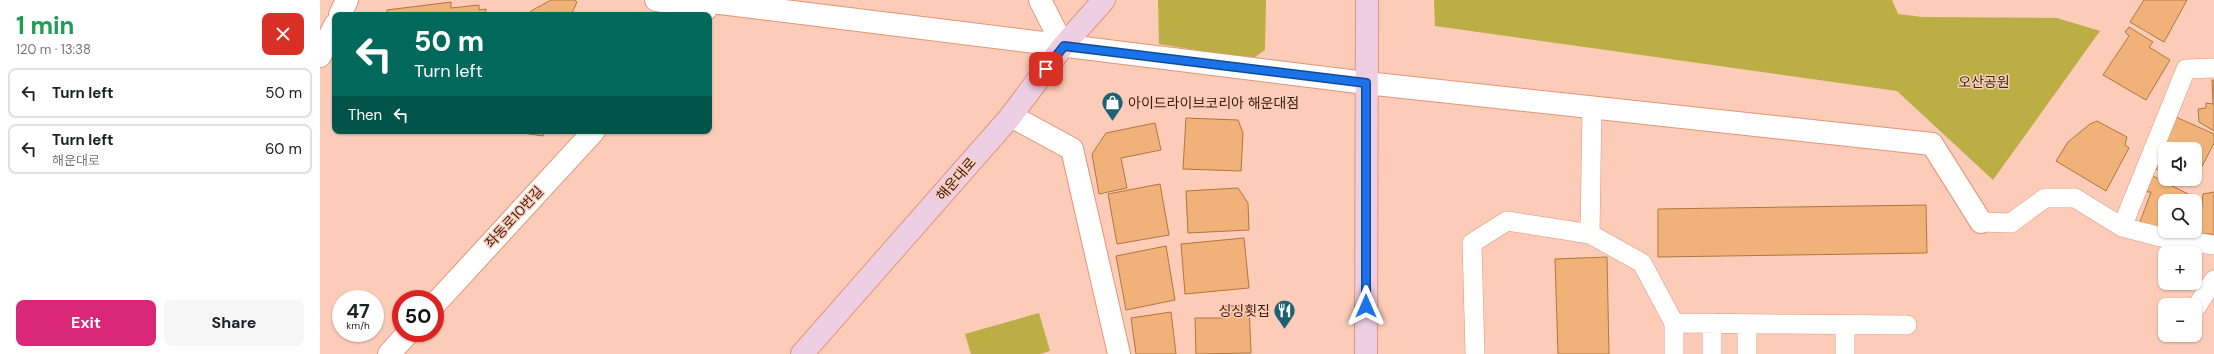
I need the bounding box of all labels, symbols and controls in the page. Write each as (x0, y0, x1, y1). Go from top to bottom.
text: 1 min (16, 10, 74, 41)
button: close (262, 13, 304, 55)
text: 50 m (414, 23, 484, 60)
icon: left (348, 28, 400, 80)
text: 120 m · 13:38 (16, 41, 91, 58)
pin (1029, 52, 1063, 86)
icon: arrive (1035, 58, 1057, 80)
text: Turn left (414, 59, 483, 83)
park label: 오산공원 (1958, 73, 2010, 91)
icon: left (18, 82, 40, 104)
text: Turn left (52, 83, 113, 103)
text: 50 m (265, 83, 302, 103)
shop icon: 아이드라이브코리아 해운대점 (1099, 90, 1125, 123)
place label: 아이드라이브코리아 해운대점 (1128, 94, 1299, 112)
icon: left (390, 104, 412, 126)
text: Then (348, 105, 382, 125)
text: Turn left (52, 130, 113, 150)
icon: left (18, 138, 40, 160)
text: 60 m (265, 139, 302, 159)
map controls (2158, 142, 2202, 342)
button: sound (2158, 142, 2202, 186)
text: 해운대로 (52, 152, 100, 169)
street label: 해운대로 (932, 154, 980, 204)
street label: 좌동로10번길 (481, 182, 547, 252)
button: search (2158, 194, 2202, 238)
button: + (2158, 246, 2202, 290)
position arrow (1345, 285, 1387, 327)
speed limit sign: 50 (392, 290, 444, 342)
text: 47 (346, 298, 370, 324)
restaurant icon: 싱싱횟집 (1272, 298, 1298, 331)
button: − (2158, 298, 2202, 342)
button: Exit (16, 300, 156, 346)
button: Share (164, 300, 304, 346)
place label: 싱싱횟집 (1218, 302, 1270, 320)
text: km/h (346, 319, 370, 332)

